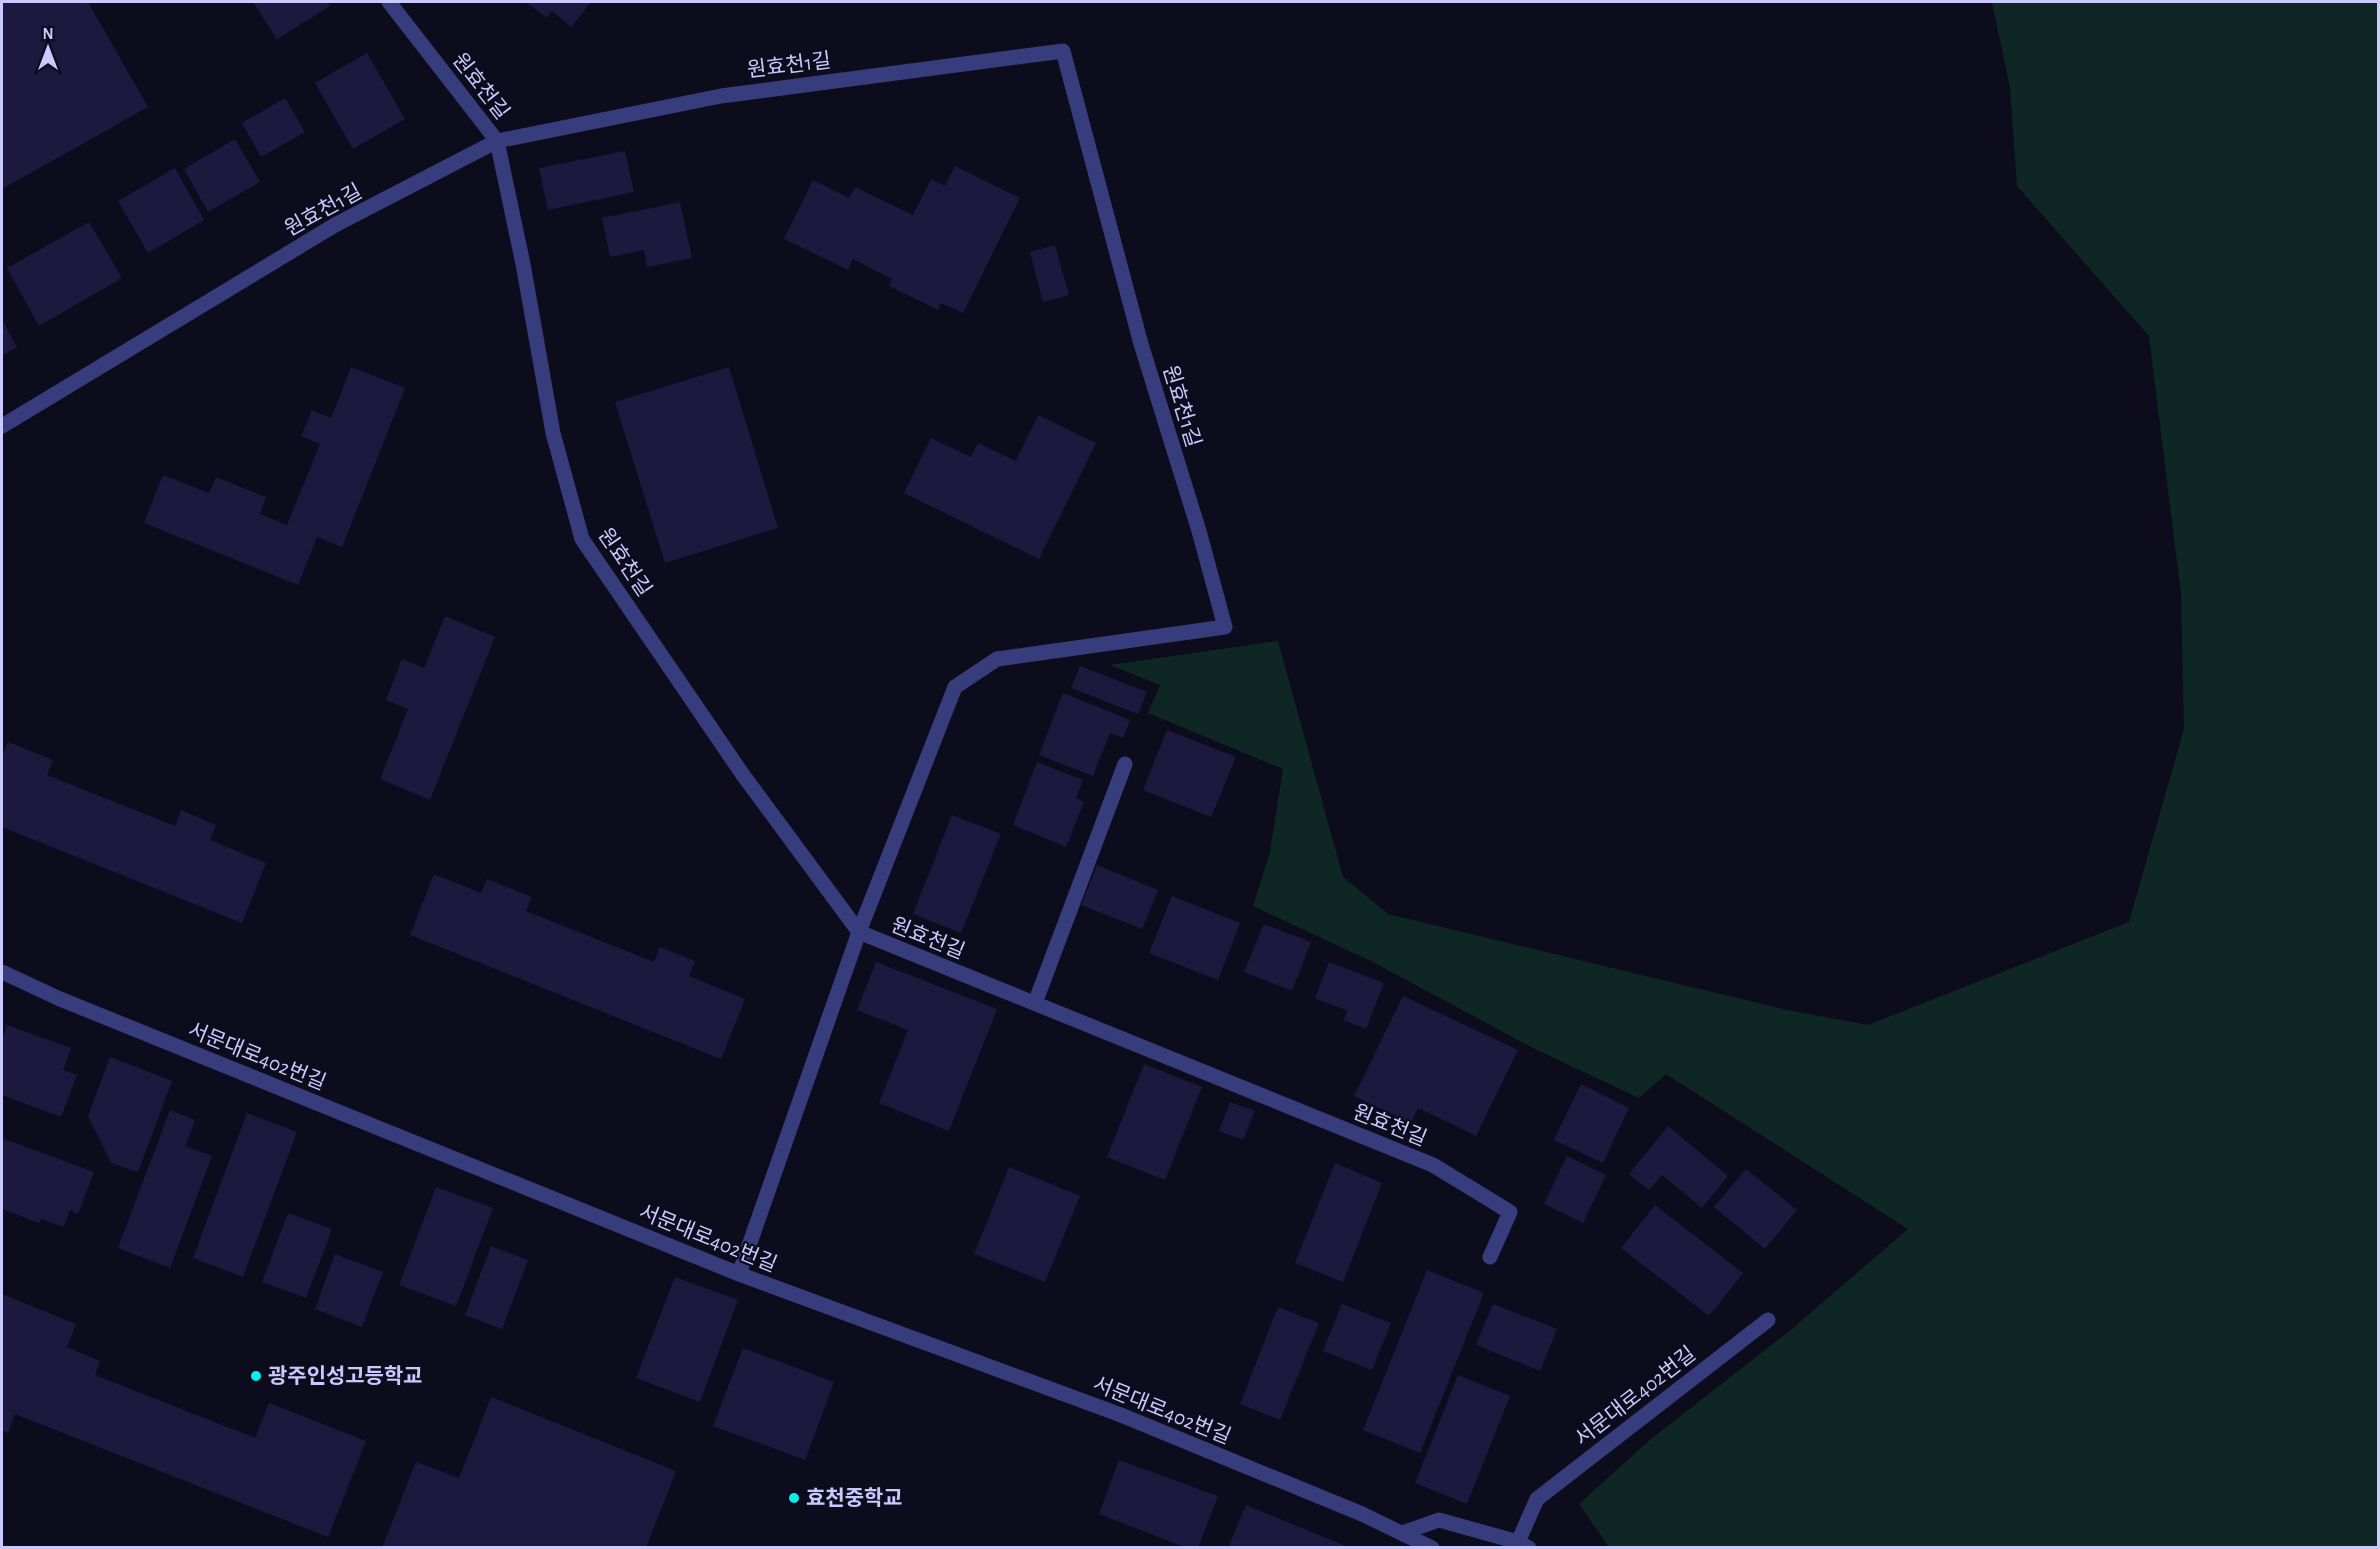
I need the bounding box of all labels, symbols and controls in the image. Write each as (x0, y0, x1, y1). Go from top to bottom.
north arrow (18, 18, 78, 78)
text: N (42, 26, 54, 42)
street label: 원효천길 (449, 49, 513, 123)
street label: 원효천1길 (746, 49, 832, 81)
street label: 원효천1길 (281, 180, 365, 240)
street label: 원효천1길 (1159, 362, 1205, 450)
street label: 원효천길 (594, 524, 656, 600)
street label: 원효천길 (888, 913, 968, 963)
street label: 서문대로402번길 (185, 1018, 329, 1094)
street label: 원효천길 (1350, 1100, 1430, 1150)
street label: 서문대로402번길 (636, 1200, 780, 1276)
street label: 서문대로402번길 (1570, 1342, 1700, 1450)
place label: 광주인성고등학교 (268, 1365, 423, 1387)
marker: 광주인성고등학교 (249, 1369, 263, 1383)
street label: 서문대로402번길 (1090, 1372, 1234, 1448)
place label: 효천중학교 (806, 1487, 903, 1509)
marker: 효천중학교 (787, 1491, 801, 1505)

